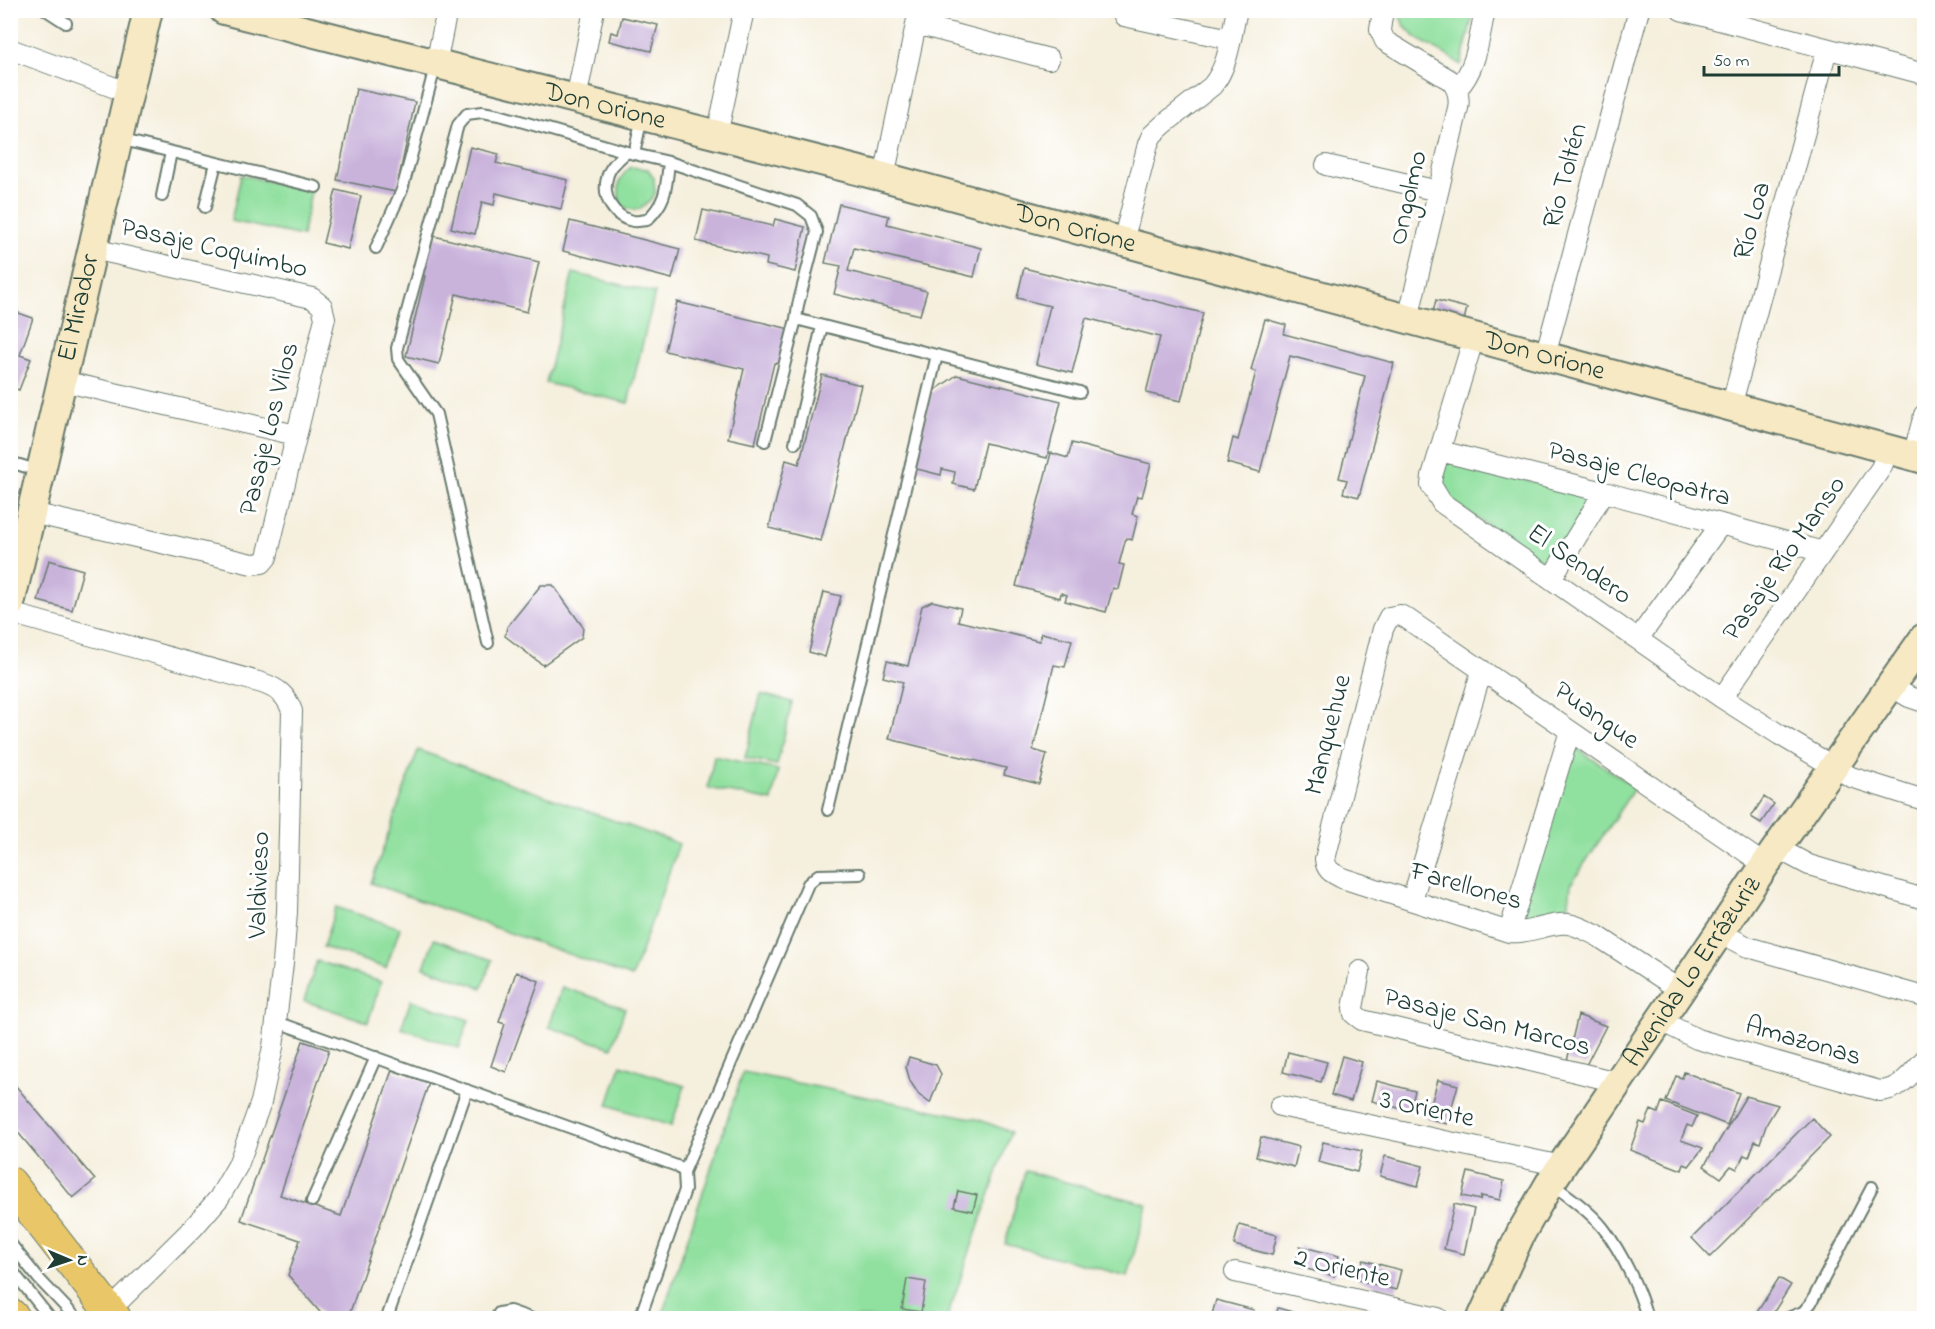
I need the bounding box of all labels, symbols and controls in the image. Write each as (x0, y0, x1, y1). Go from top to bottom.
scale bar (1704, 39, 1839, 77)
text: 50 m (1713, 49, 1750, 75)
street label: Don Orione (539, 72, 671, 141)
street label: Río Toltén (1533, 119, 1599, 233)
street label: Ongolmo (1379, 147, 1439, 249)
street label: Río Loa (1724, 178, 1782, 264)
street label: Don Orione (1009, 194, 1141, 264)
street label: Pasaje Coquimbo (117, 209, 311, 289)
street label: El Mirador (47, 250, 110, 366)
street label: Don Orione (1478, 321, 1610, 391)
street label: Pasaje Los Vilos (230, 338, 310, 520)
street label: Pasaje Cleopatra (1543, 432, 1735, 518)
street label: Pasaje Río Manso (1713, 468, 1857, 650)
street label: El Sendero (1519, 515, 1639, 615)
street label: Manquehue (1295, 670, 1363, 800)
street label: Puangue (1545, 672, 1648, 760)
street label: Valdivieso (239, 831, 281, 940)
street label: Farellones (1404, 852, 1527, 922)
street label: Avenida Lo Errázuriz (1614, 868, 1772, 1076)
street label: Pasaje San Marcos (1379, 978, 1595, 1068)
street label: Amazonas (1740, 1007, 1866, 1077)
street label: 3 Oriente (1376, 1081, 1479, 1139)
north arrow (39, 1230, 99, 1290)
street label: 2 Oriente (1290, 1239, 1395, 1299)
text: N (70, 1255, 94, 1266)

